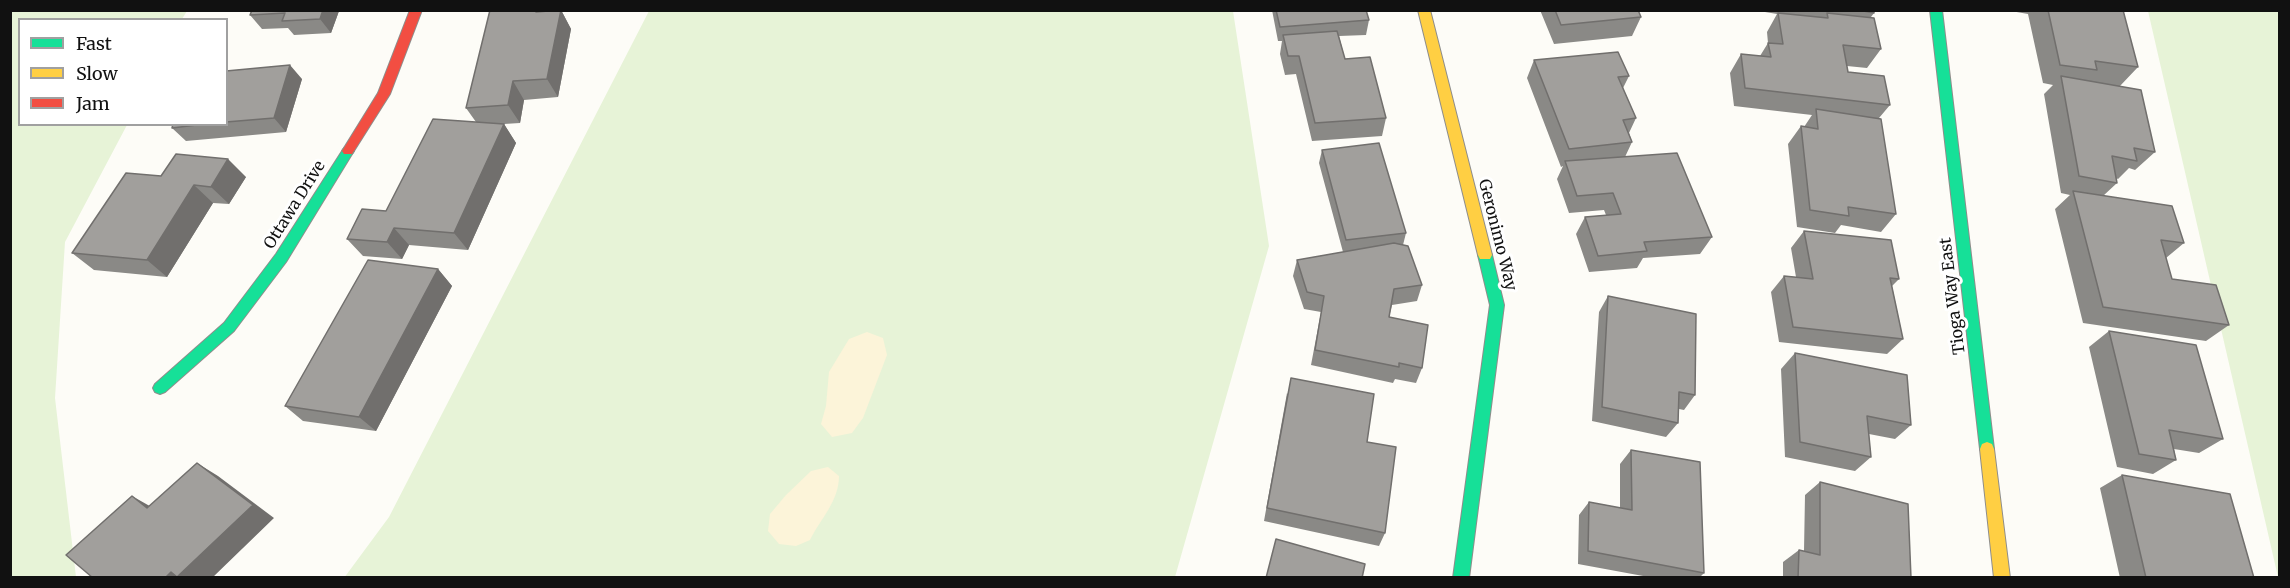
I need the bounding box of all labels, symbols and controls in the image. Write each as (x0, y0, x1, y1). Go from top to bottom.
legend (18, 18, 228, 126)
text: Fast (76, 32, 112, 55)
text: Slow (76, 62, 118, 85)
text: Jam (76, 92, 110, 115)
street label: Ottawa Drive (260, 157, 330, 253)
street label: Geronimo Way (1474, 177, 1520, 293)
street label: Tioga Way East (1936, 236, 1970, 356)

